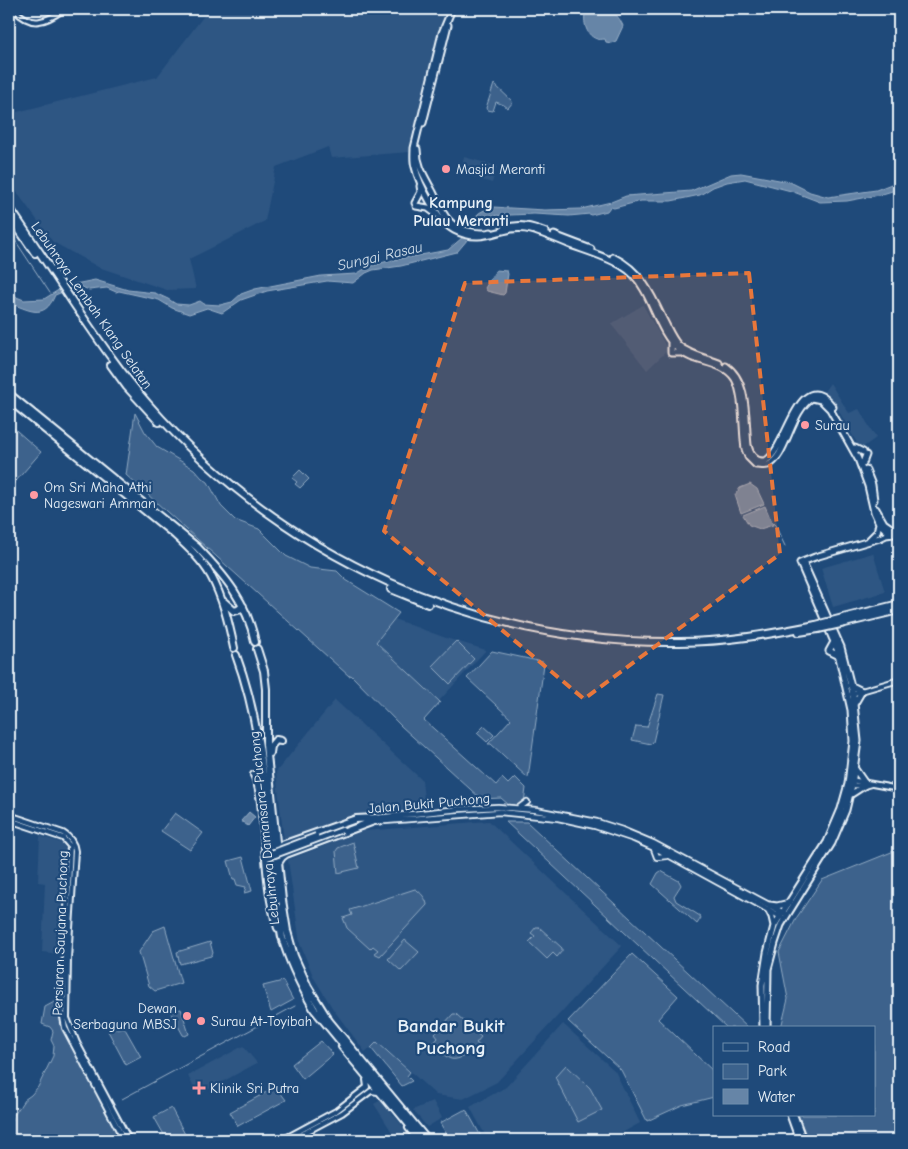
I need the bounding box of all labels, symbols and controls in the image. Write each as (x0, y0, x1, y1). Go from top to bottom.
place label: Masjid Meranti (456, 161, 546, 178)
marker: Masjid Meranti (440, 163, 452, 175)
district label: Kampung Pulau Meranti (413, 194, 509, 230)
street label: Lebuhraya Lembah Klang Selatan (27, 218, 156, 392)
water label: Sungai Rasau (336, 237, 424, 275)
place label: Surau (815, 417, 850, 434)
marker: Surau (799, 419, 811, 431)
place label: Om Sri Maha Athi Nageswari Amman (44, 479, 156, 512)
marker: Om Sri Maha Athi Nageswari Amman (28, 489, 40, 501)
street label: Lebuhraya Damansara–Puchong (246, 730, 283, 926)
street label: Jalan Bukit Puchong (367, 790, 491, 817)
street label: Persiaran Saujana Puchong (49, 850, 72, 1016)
place label: Dewan Serbaguna MBSJ (73, 1000, 177, 1033)
marker: Dewan Serbaguna MBSJ (181, 1010, 193, 1022)
place label: Surau At-Toyibah (211, 1013, 312, 1030)
marker: Surau At-Toyibah (195, 1015, 207, 1027)
district label: Bandar Bukit Puchong (397, 1015, 505, 1059)
legend (713, 1026, 876, 1116)
text: Road (758, 1038, 790, 1056)
text: Park (758, 1062, 787, 1080)
place label: Klinik Sri Putra (210, 1080, 299, 1097)
marker: Klinik Sri Putra (192, 1081, 206, 1095)
text: Water (758, 1088, 795, 1106)

